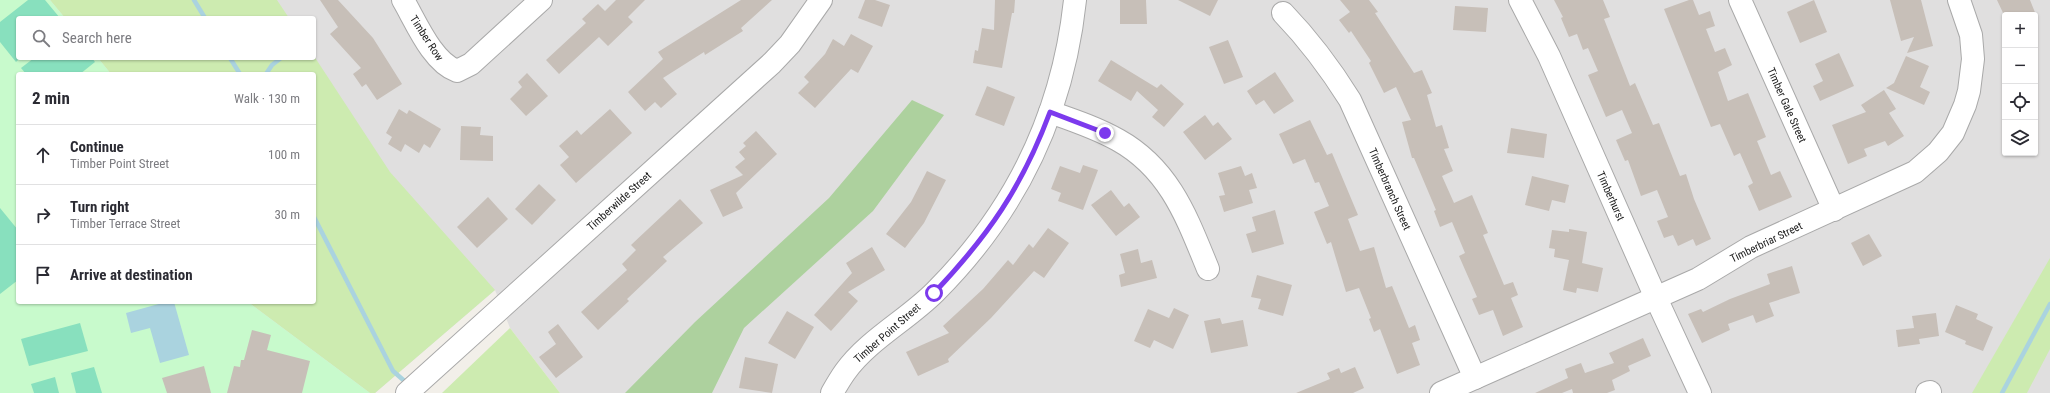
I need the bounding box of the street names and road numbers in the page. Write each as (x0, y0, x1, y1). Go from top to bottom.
street label: Timber Row (407, 13, 446, 63)
street label: Timber Gale Street (1764, 66, 1809, 145)
street label: Timberbranch Street (1366, 146, 1413, 232)
street label: Timberwilde Street (585, 169, 654, 234)
street label: Timberhurst (1594, 169, 1627, 223)
street label: Timberbriar Street (1728, 219, 1804, 266)
street label: Timber Point Street (851, 301, 923, 366)

